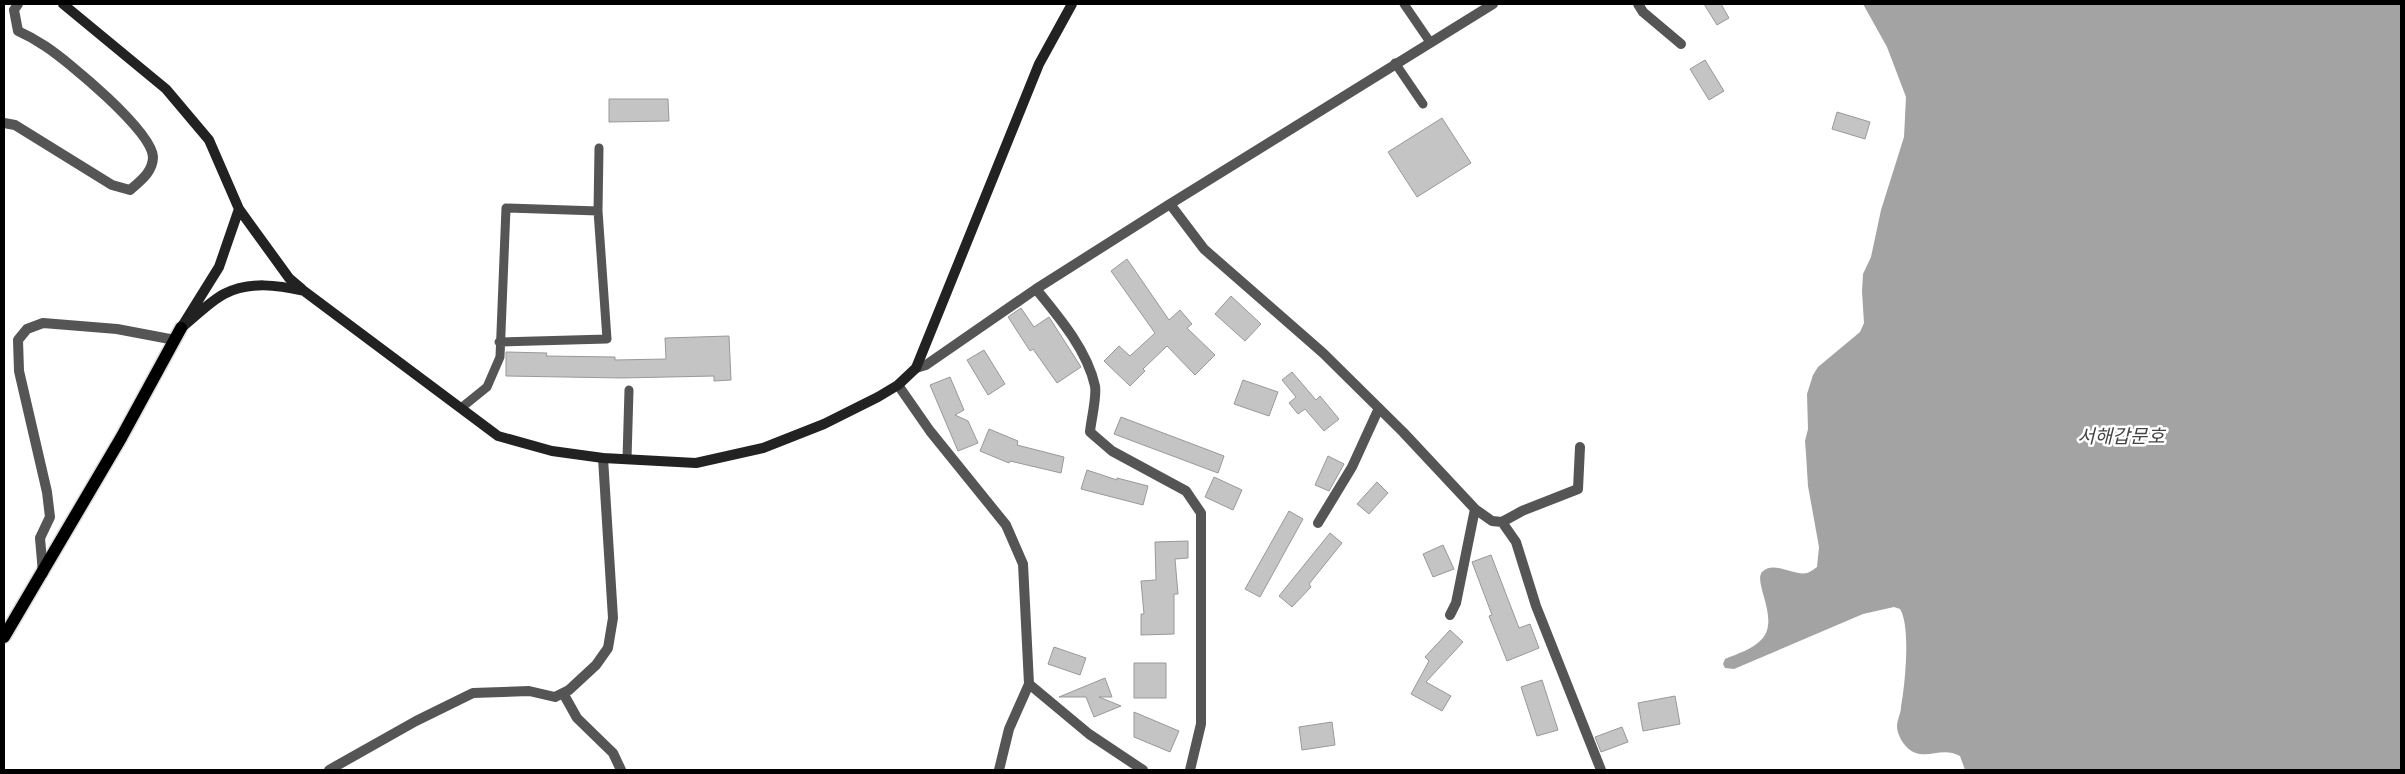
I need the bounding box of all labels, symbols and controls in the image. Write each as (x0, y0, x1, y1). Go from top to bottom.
water label: 서해갑문호 (2077, 424, 2166, 449)

